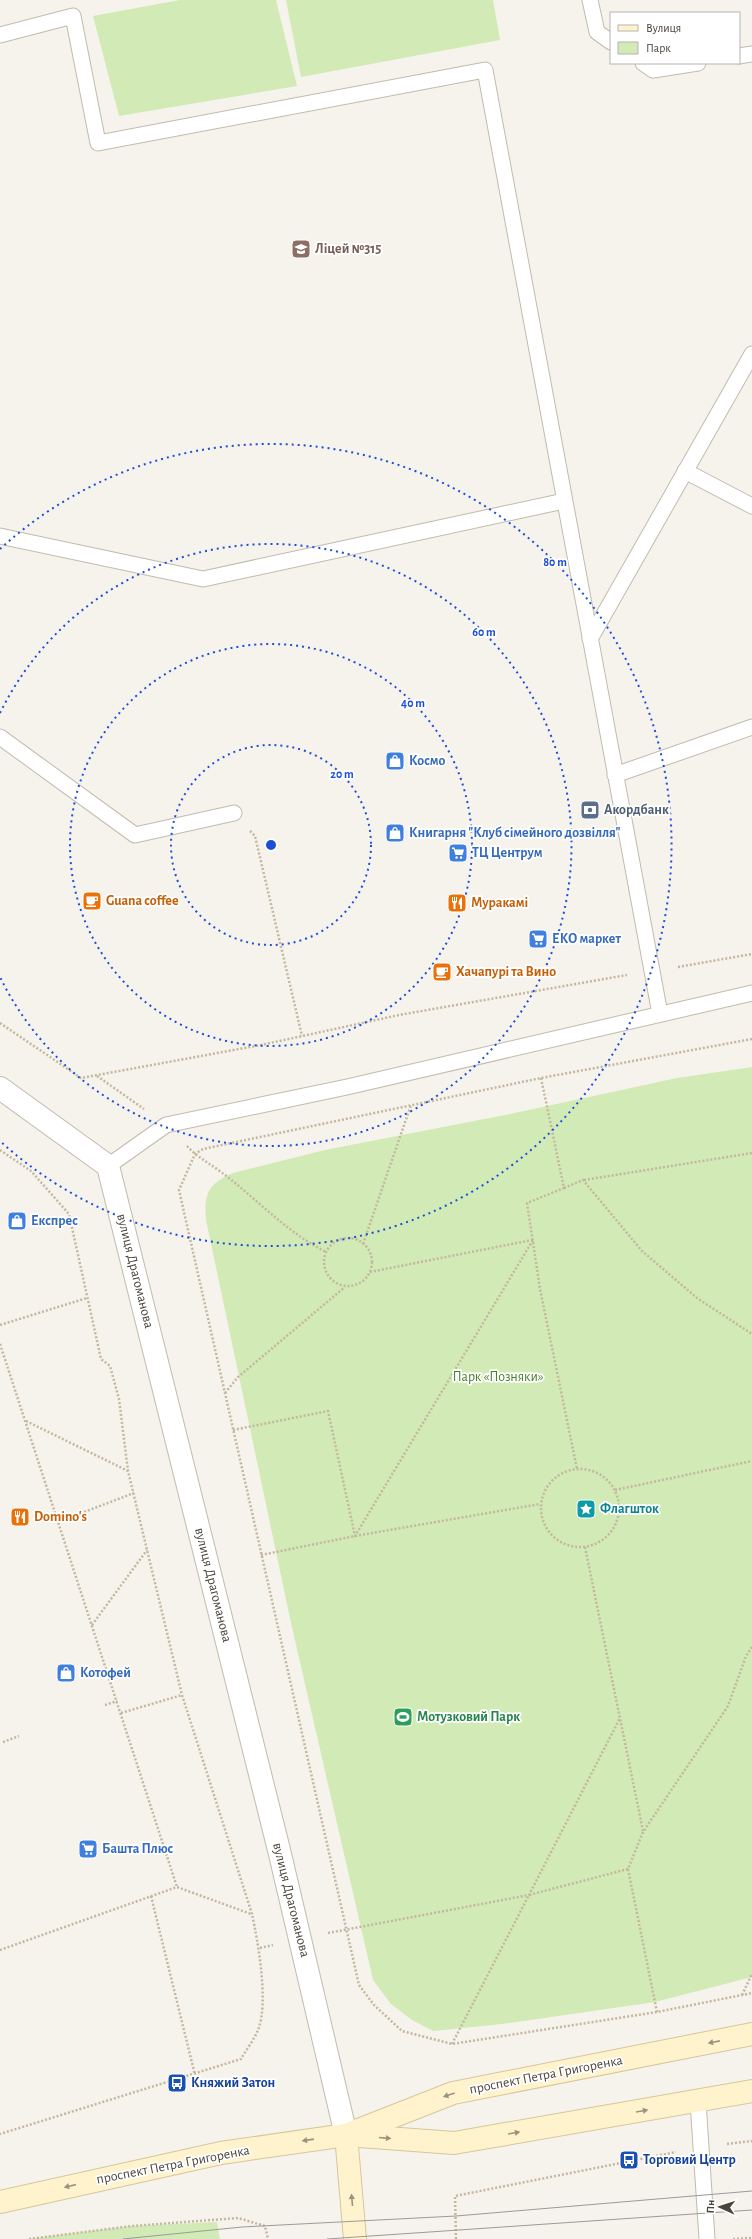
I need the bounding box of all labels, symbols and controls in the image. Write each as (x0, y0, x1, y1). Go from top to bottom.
legend (610, 12, 740, 64)
text: Вулиця (646, 22, 681, 35)
text: Парк (646, 42, 671, 54)
school or university icon: Ліцей №315 (290, 238, 312, 260)
place label: Ліцей №315 (315, 242, 381, 256)
text: 80 m (543, 556, 567, 568)
text: 60 m (472, 626, 496, 638)
text: 40 m (401, 697, 425, 709)
shop icon: Космо (384, 750, 406, 772)
place label: Космо (409, 754, 446, 768)
text: 20 m (330, 768, 354, 780)
bank icon: Акордбанк (579, 799, 601, 821)
place label: Акордбанк (604, 803, 669, 817)
shop icon: Книгарня "Клуб сімейного дозвілля" (384, 822, 406, 844)
place label: Книгарня "Клуб сімейного дозвілля" (409, 826, 621, 840)
centre of rings (264, 838, 278, 852)
supermarket icon: ТЦ Центрум (447, 842, 469, 864)
place label: ТЦ Центрум (472, 846, 543, 860)
cafe icon: Guana coffee (81, 890, 103, 912)
restaurant icon: Муракамі (446, 892, 468, 914)
place label: Guana coffee (106, 894, 179, 908)
place label: Муракамі (471, 896, 528, 910)
supermarket icon: ЕКО маркет (527, 928, 549, 950)
place label: ЕКО маркет (552, 932, 621, 946)
cafe icon: Хачапурі та Вино (431, 961, 453, 983)
place label: Хачапурі та Вино (456, 965, 556, 979)
shop icon: Експрес (6, 1210, 28, 1232)
street label: вулиця Драгоманова (114, 1212, 156, 1330)
place label: Експрес (31, 1214, 78, 1228)
park label: Парк «Позняки» (453, 1370, 543, 1384)
place icon: Флагшток (575, 1498, 597, 1520)
place label: Флагшток (600, 1502, 659, 1516)
restaurant icon: Domino's (9, 1506, 31, 1528)
place label: Domino's (34, 1510, 87, 1524)
street label: вулиця Драгоманова (192, 1526, 234, 1644)
shop icon: Котофей (55, 1662, 77, 1684)
place label: Котофей (80, 1666, 131, 1680)
sports icon: Мотузковий Парк (392, 1706, 414, 1728)
place label: Мотузковий Парк (417, 1710, 520, 1724)
supermarket icon: Башта Плюс (77, 1838, 99, 1860)
street label: вулиця Драгоманова (270, 1841, 312, 1959)
place label: Башта Плюс (102, 1842, 174, 1856)
one-way arrow (708, 2039, 720, 2045)
street label: проспект Петра Григоренка (468, 2053, 624, 2097)
bus stop icon: Княжий Затон (166, 2072, 188, 2094)
place label: Княжий Затон (191, 2076, 275, 2090)
one-way arrow (443, 2092, 455, 2098)
one-way arrow (636, 2108, 648, 2114)
one-way arrow (508, 2130, 520, 2136)
one-way arrow (379, 2135, 391, 2141)
one-way arrow (302, 2137, 314, 2143)
street label: проспект Петра Григоренка (95, 2143, 251, 2187)
bus stop icon: Торговий Центр (618, 2149, 640, 2171)
place label: Торговий Центр (643, 2153, 736, 2167)
one-way arrow (64, 2183, 76, 2189)
north arrow (700, 2187, 740, 2227)
one-way arrow (348, 2194, 355, 2206)
text: Пн (705, 2200, 716, 2213)

